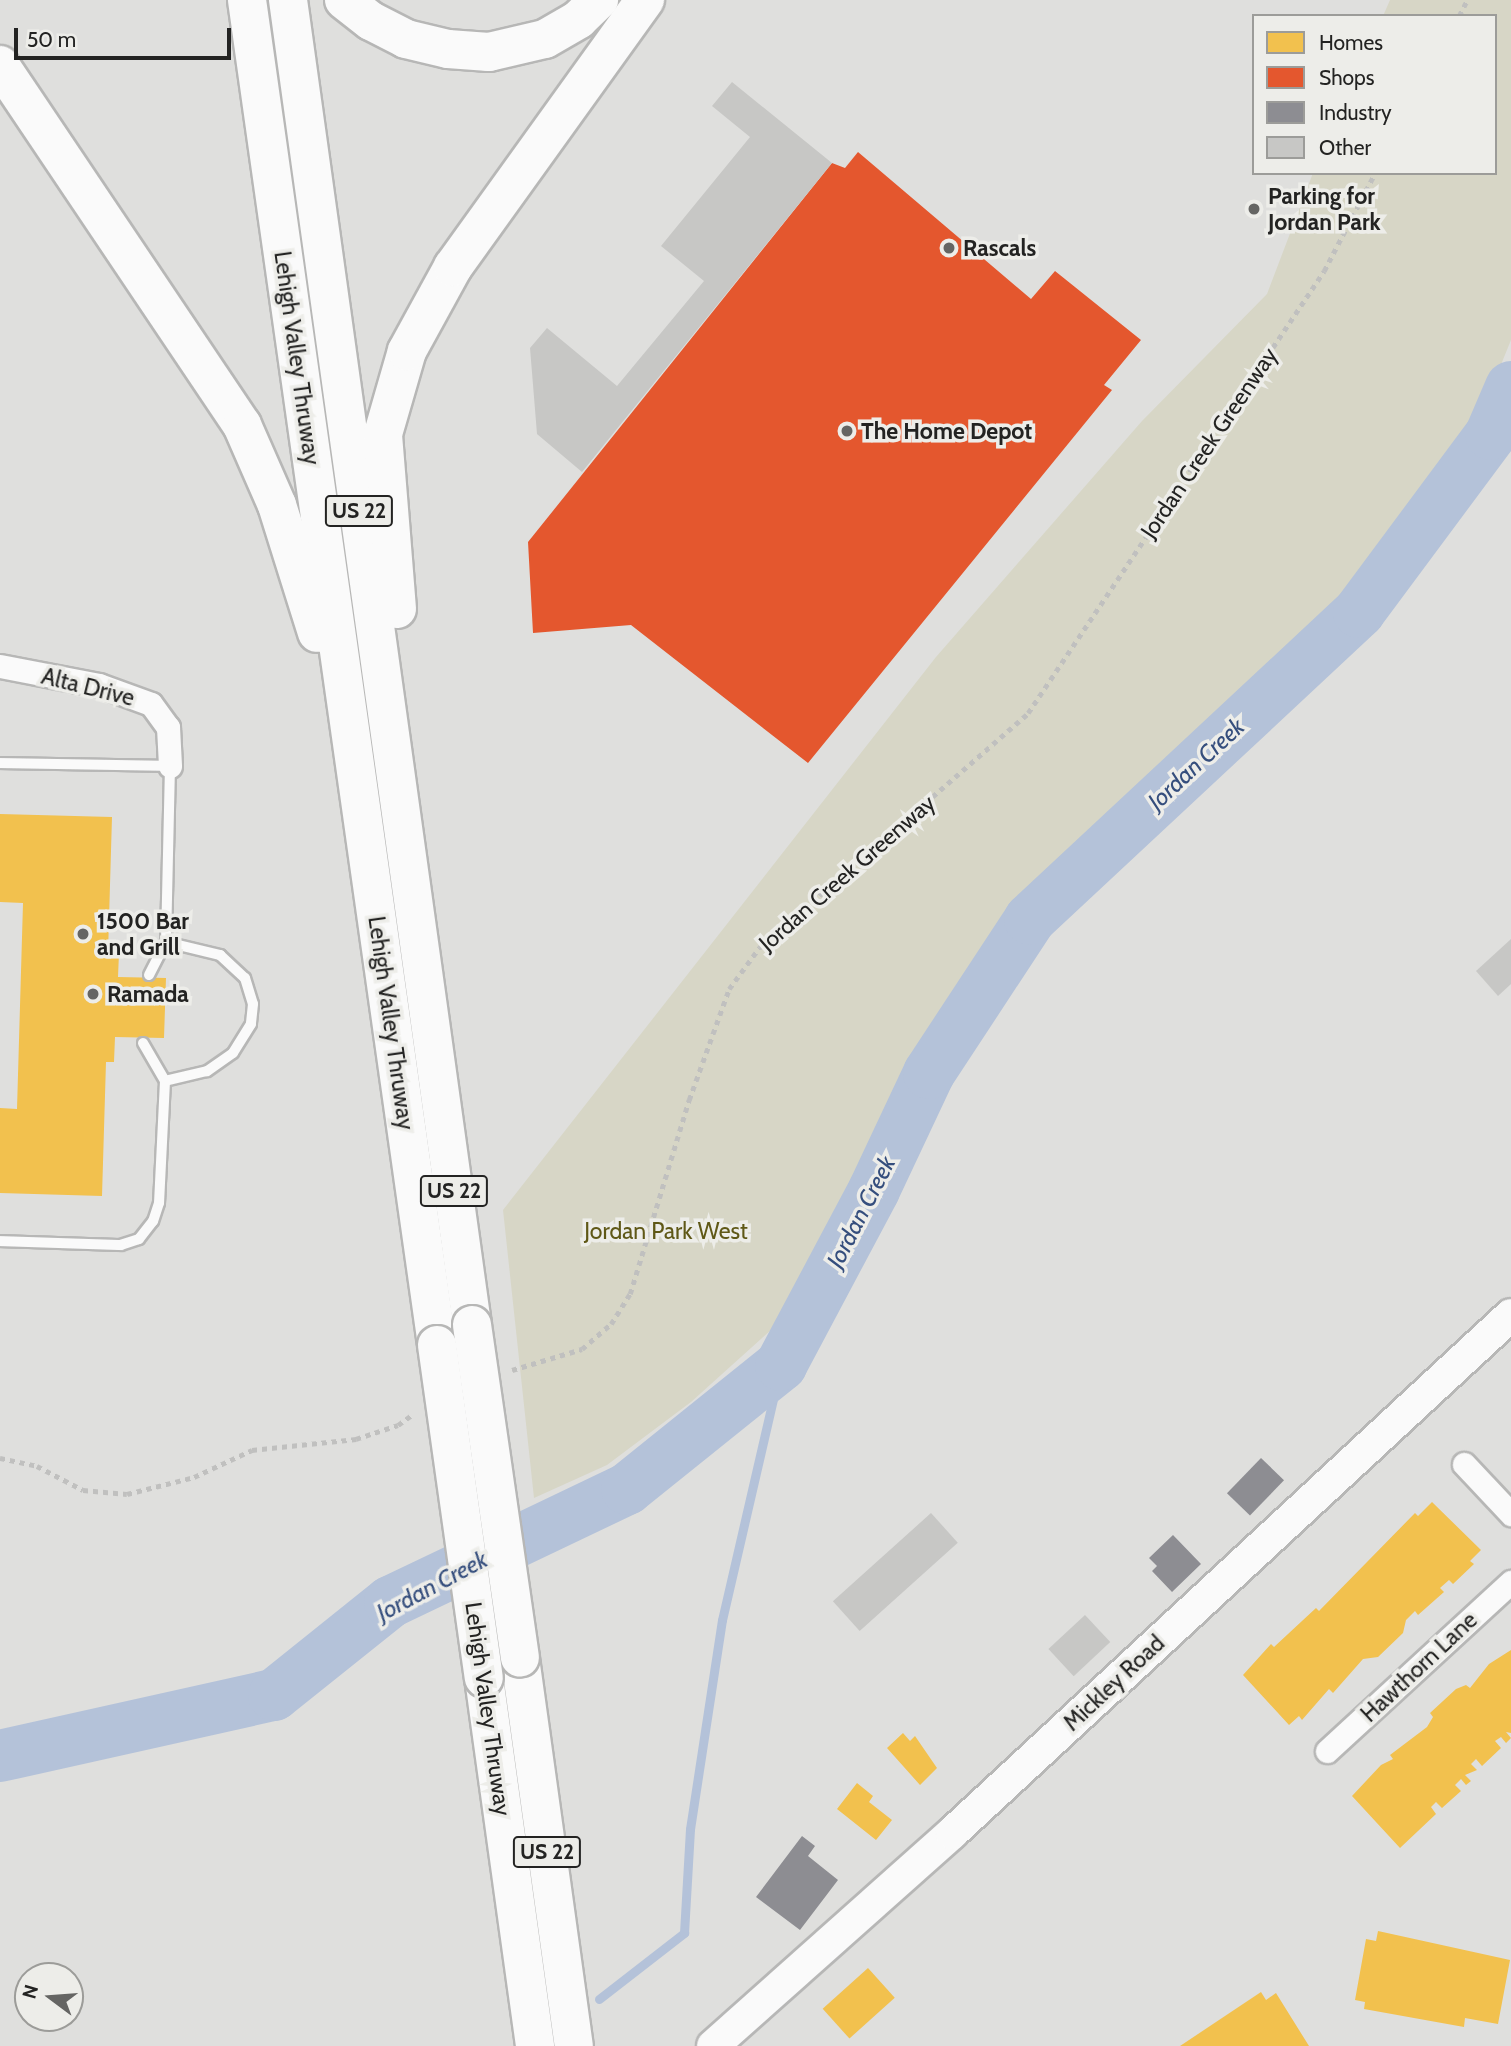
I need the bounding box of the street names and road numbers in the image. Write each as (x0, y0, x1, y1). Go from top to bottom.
street label: Lehigh Valley Thruway (268, 249, 326, 467)
street label: Jordan Creek Greenway (1135, 342, 1283, 544)
road number: US 22 (324, 494, 394, 528)
street label: Alta Drive (39, 662, 137, 712)
street label: Jordan Creek Greenway (753, 789, 941, 957)
street label: Lehigh Valley Thruway (362, 914, 420, 1132)
road number: US 22 (419, 1174, 489, 1208)
street label: Lehigh Valley Thruway (459, 1600, 517, 1818)
street label: Hawthorn Lane (1355, 1606, 1483, 1728)
street label: Mickley Road (1058, 1629, 1170, 1737)
road number: US 22 (512, 1834, 582, 1870)

